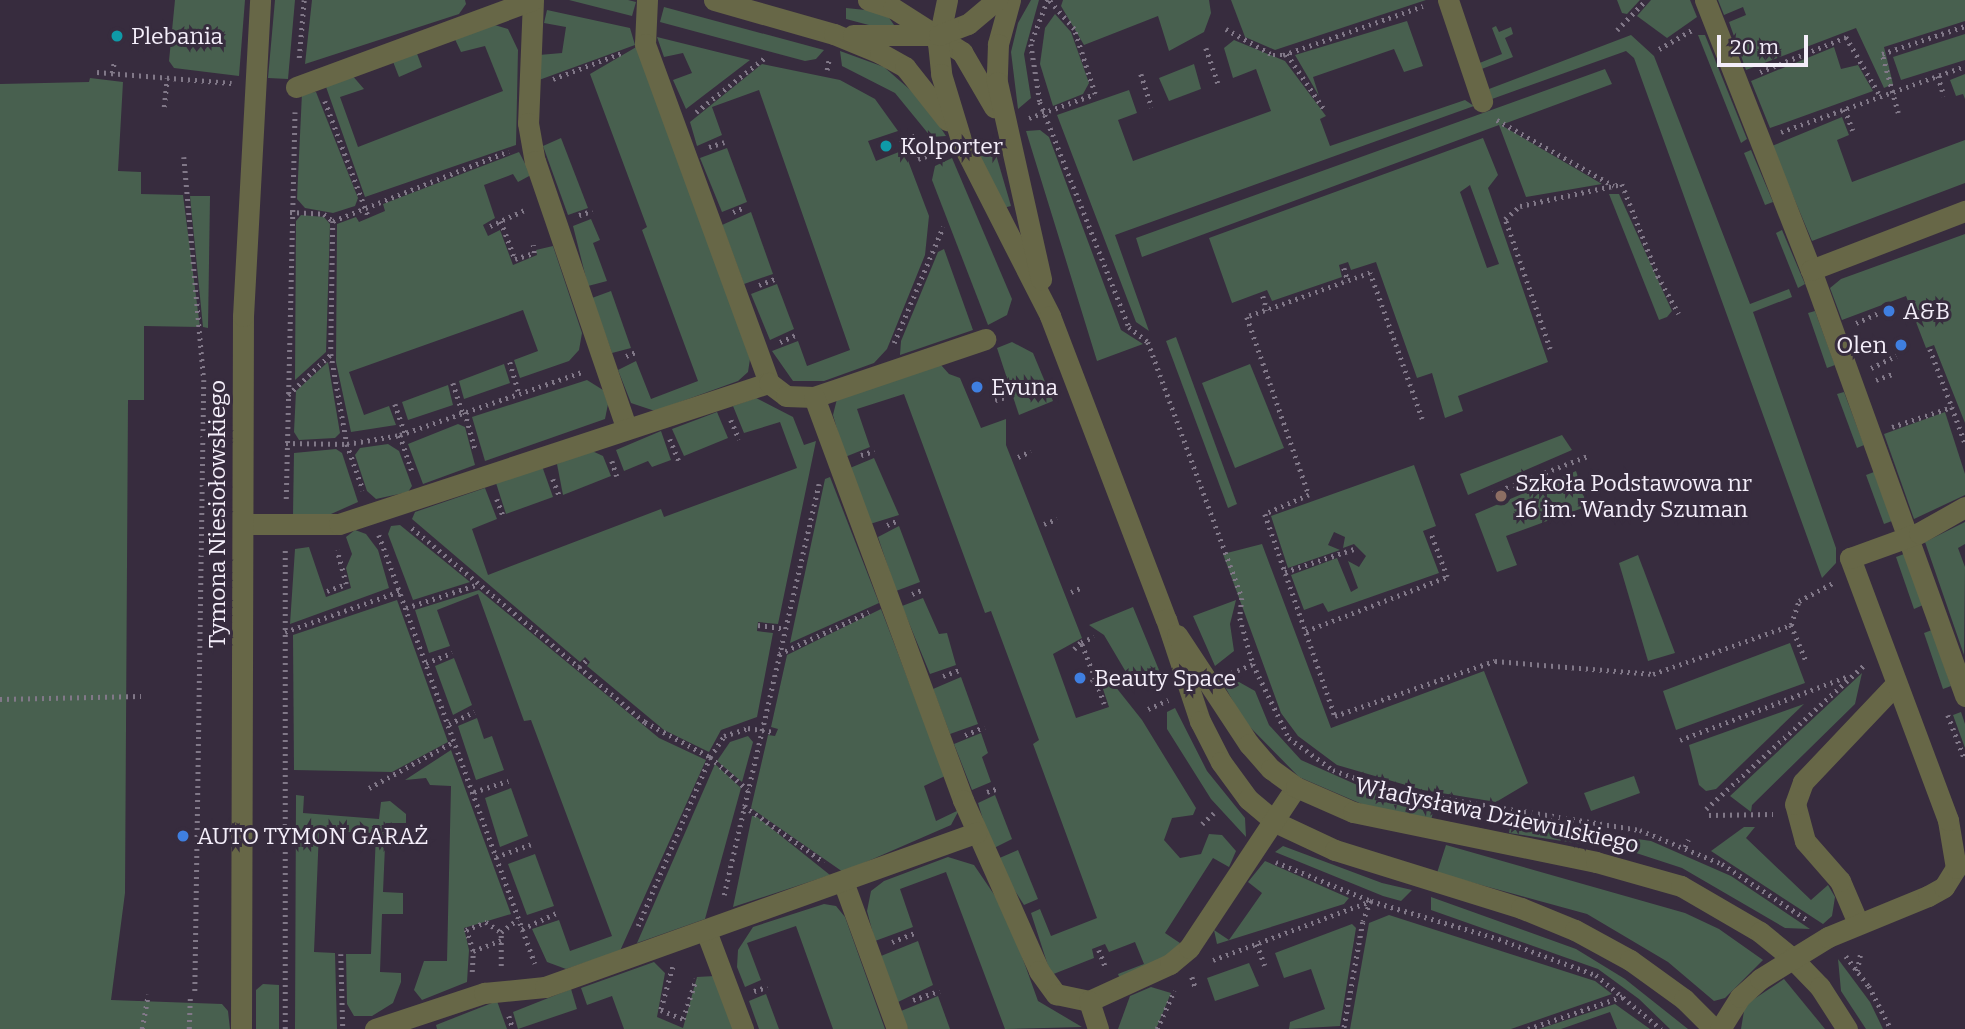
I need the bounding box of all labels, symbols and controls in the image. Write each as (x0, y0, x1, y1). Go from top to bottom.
scale bar (1720, 21, 1811, 65)
place label: Plebania (131, 22, 223, 50)
marker: Plebania (109, 28, 125, 44)
text: 20 m (1730, 34, 1779, 60)
place label: Kolporter (900, 132, 1003, 160)
marker: Kolporter (878, 138, 894, 154)
place label: A&B (1903, 297, 1950, 325)
marker: A&B (1881, 303, 1897, 319)
place label: Olen (1836, 331, 1887, 359)
marker: Olen (1893, 337, 1909, 353)
place label: Evuna (991, 373, 1058, 401)
marker: Evuna (969, 379, 985, 395)
street label: Tymona Niesiołowskiego (203, 380, 231, 648)
place label: Szkoła Podstawowa nr 16 im. Wandy Szuman (1515, 469, 1752, 523)
marker: Szkoła Podstawowa nr 16 im. Wandy Szuman (1493, 488, 1509, 504)
place label: Beauty Space (1094, 664, 1236, 692)
marker: Beauty Space (1072, 670, 1088, 686)
street label: Władysława Dziewulskiego (1353, 771, 1641, 859)
place label: AUTO TYMON GARAŻ (197, 822, 429, 850)
marker: AUTO TYMON GARAŻ (175, 828, 191, 844)

